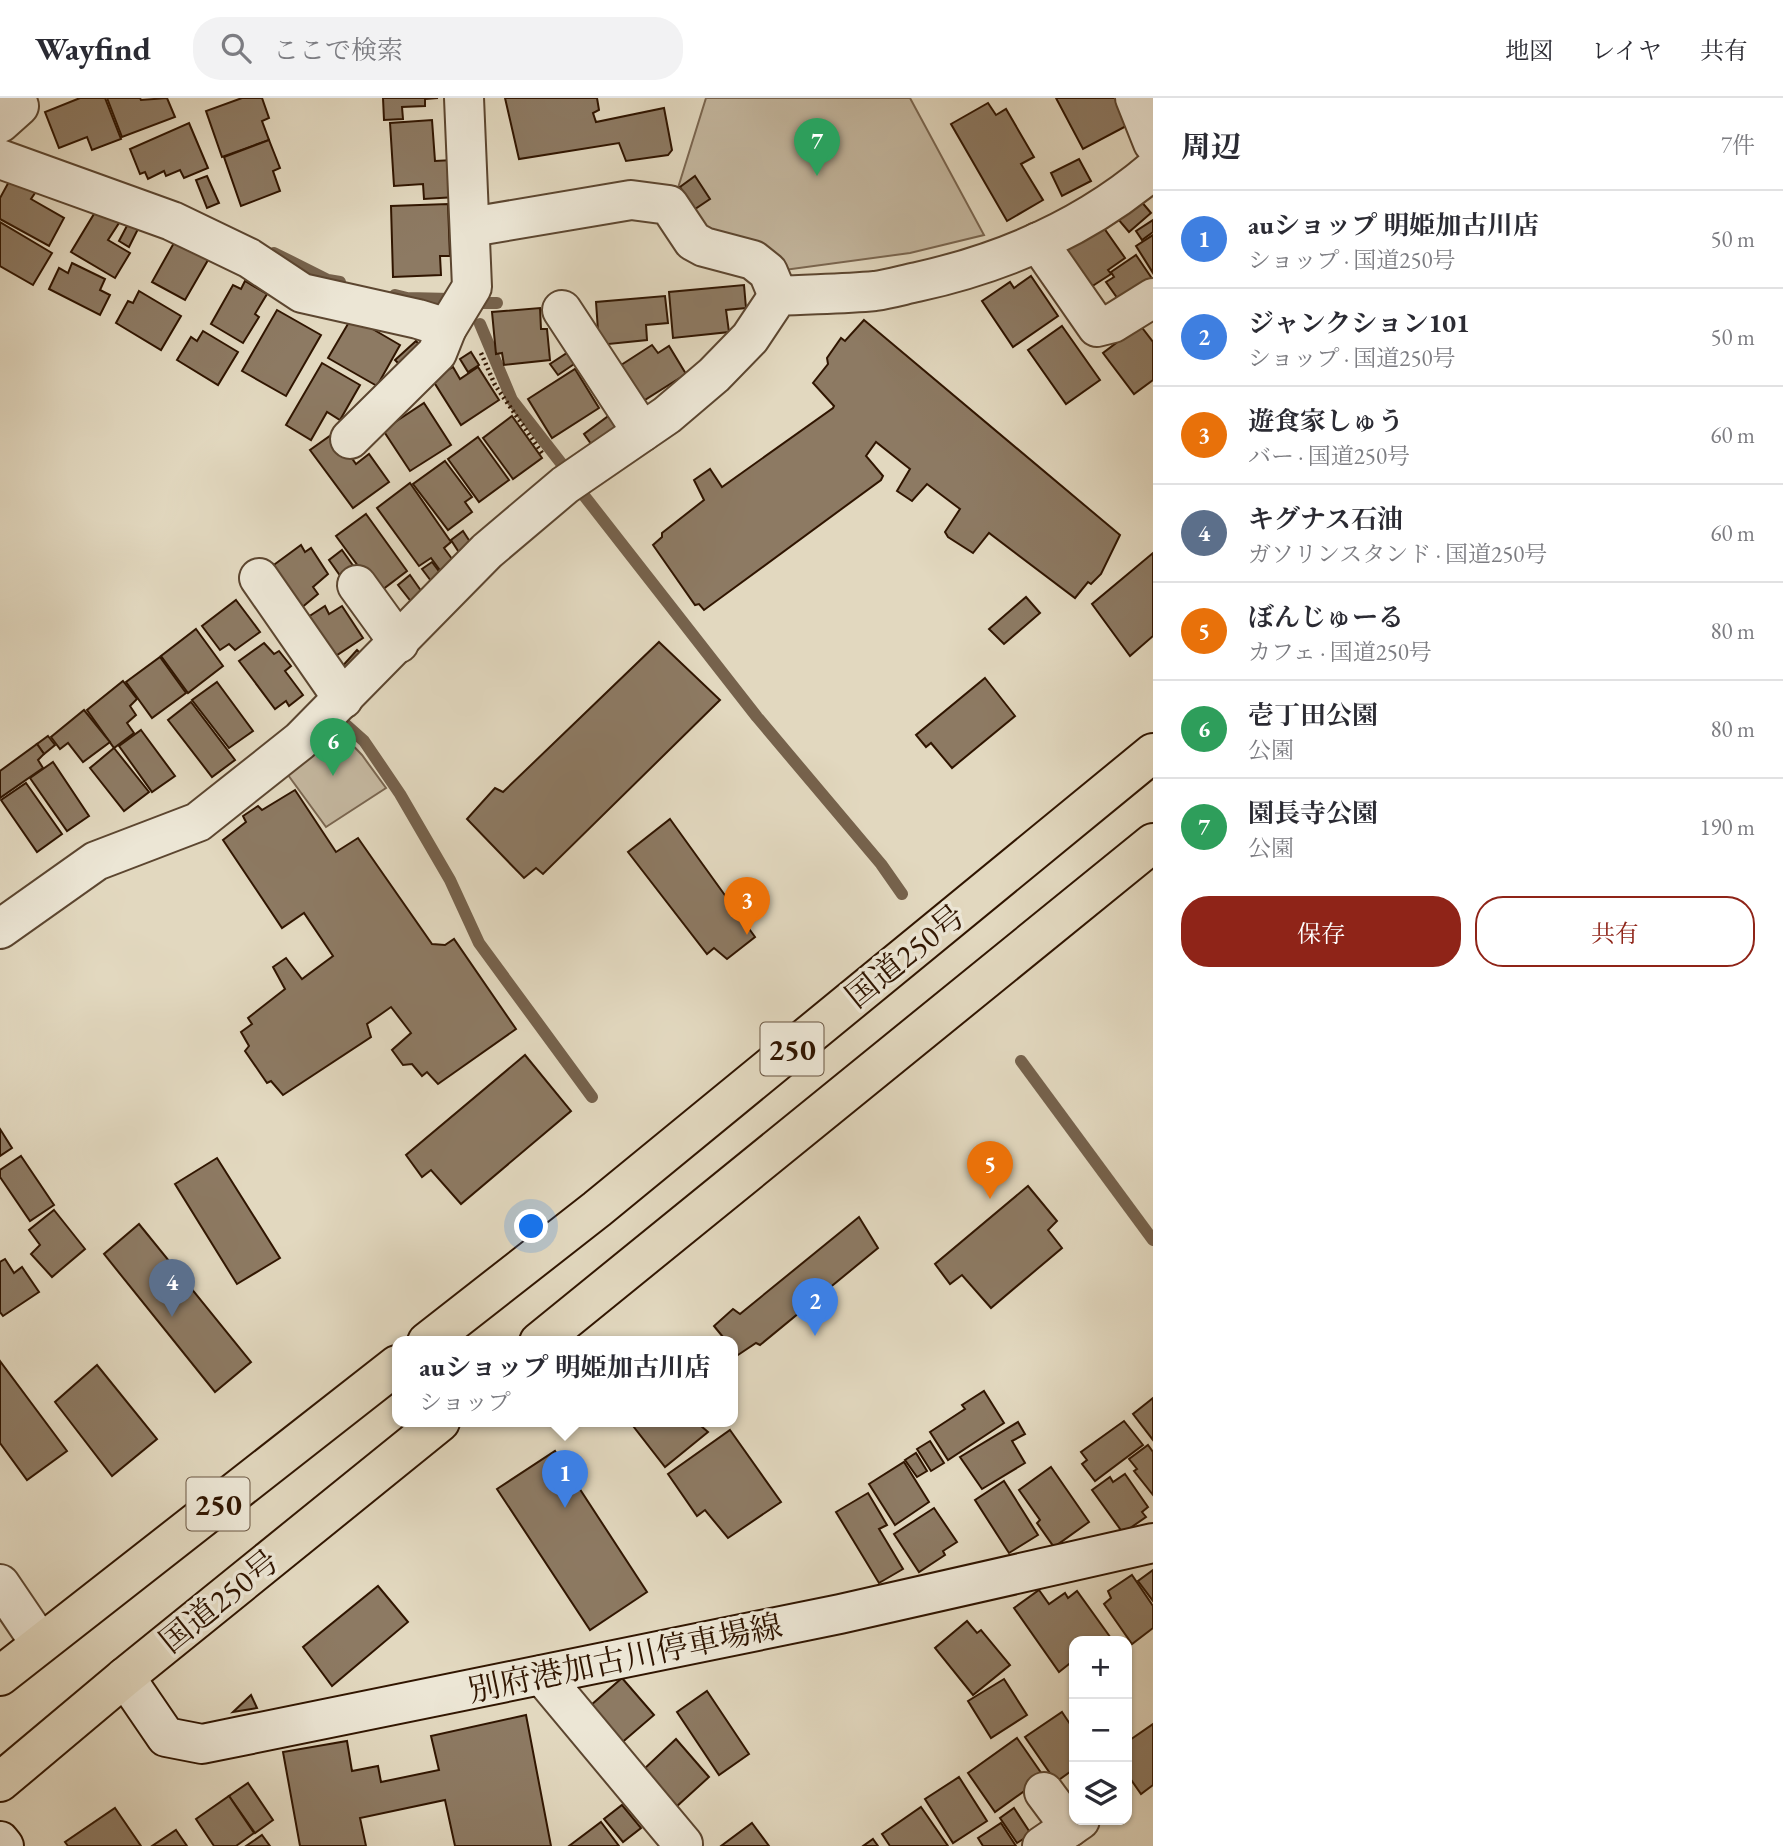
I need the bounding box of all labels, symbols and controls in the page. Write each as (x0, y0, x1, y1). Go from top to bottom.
search box (193, 17, 683, 80)
text: Wayfind (35, 27, 151, 70)
icon: search (217, 29, 255, 67)
text: ここで検索 (273, 33, 403, 67)
text: 地図 (1505, 35, 1553, 66)
text: レイヤ (1591, 35, 1662, 66)
text: 共有 (1700, 35, 1748, 66)
pin: 7 (794, 118, 840, 176)
text: 周辺 (1181, 127, 1241, 166)
text: 7件 (1721, 130, 1755, 160)
text: auショップ 明姫加古川店 (1248, 208, 1539, 242)
text: 1 (1198, 224, 1210, 254)
text: 50 m (1710, 224, 1755, 254)
text: ショップ · 国道250号 (1248, 245, 1455, 275)
text: ジャンクション101 (1248, 306, 1470, 340)
text: 2 (1198, 322, 1210, 352)
text: 50 m (1710, 322, 1755, 352)
text: ショップ · 国道250号 (1248, 343, 1455, 373)
text: 遊食家しゅう (1248, 404, 1404, 438)
text: 3 (1198, 420, 1210, 450)
text: 60 m (1710, 420, 1755, 450)
text: バー · 国道250号 (1248, 441, 1410, 471)
text: キグナス石油 (1248, 502, 1403, 536)
text: 4 (1198, 518, 1210, 548)
text: 60 m (1710, 518, 1755, 548)
text: ガソリンスタンド · 国道250号 (1248, 539, 1547, 569)
text: ぼんじゅーる (1248, 600, 1404, 634)
text: 5 (1198, 616, 1210, 646)
text: 80 m (1710, 616, 1755, 646)
text: カフェ · 国道250号 (1248, 637, 1432, 667)
text: 壱丁田公園 (1248, 698, 1378, 732)
text: 6 (1198, 714, 1210, 744)
text: 80 m (1710, 714, 1755, 744)
pin: 6 (310, 718, 356, 776)
text: 公園 (1248, 735, 1294, 765)
text: 園長寺公園 (1248, 796, 1378, 830)
text: 7 (1198, 812, 1210, 842)
text: 190 m (1699, 812, 1755, 842)
text: 公園 (1248, 833, 1294, 863)
pin: 3 (724, 877, 770, 935)
street label: 国道250号 (837, 895, 973, 1017)
button: 保存 (1181, 896, 1461, 967)
button: 共有 (1475, 896, 1755, 967)
road number: 250 (760, 1023, 824, 1076)
pin: 5 (967, 1141, 1013, 1199)
your location (514, 1209, 548, 1243)
pin: 4 (149, 1259, 195, 1317)
pin: 2 (792, 1278, 838, 1336)
popup (392, 1336, 738, 1427)
text: auショップ 明姫加古川店 (419, 1350, 711, 1384)
text: ショップ (419, 1387, 511, 1417)
pin: 1 (542, 1450, 588, 1508)
road number: 250 (186, 1478, 249, 1530)
street label: 国道250号 (151, 1540, 287, 1662)
street label: 別府港加古川停車場線 (464, 1604, 786, 1712)
map controls (1069, 1636, 1132, 1825)
button: + (1069, 1636, 1132, 1699)
button: − (1069, 1699, 1132, 1762)
button: layers (1069, 1762, 1132, 1825)

